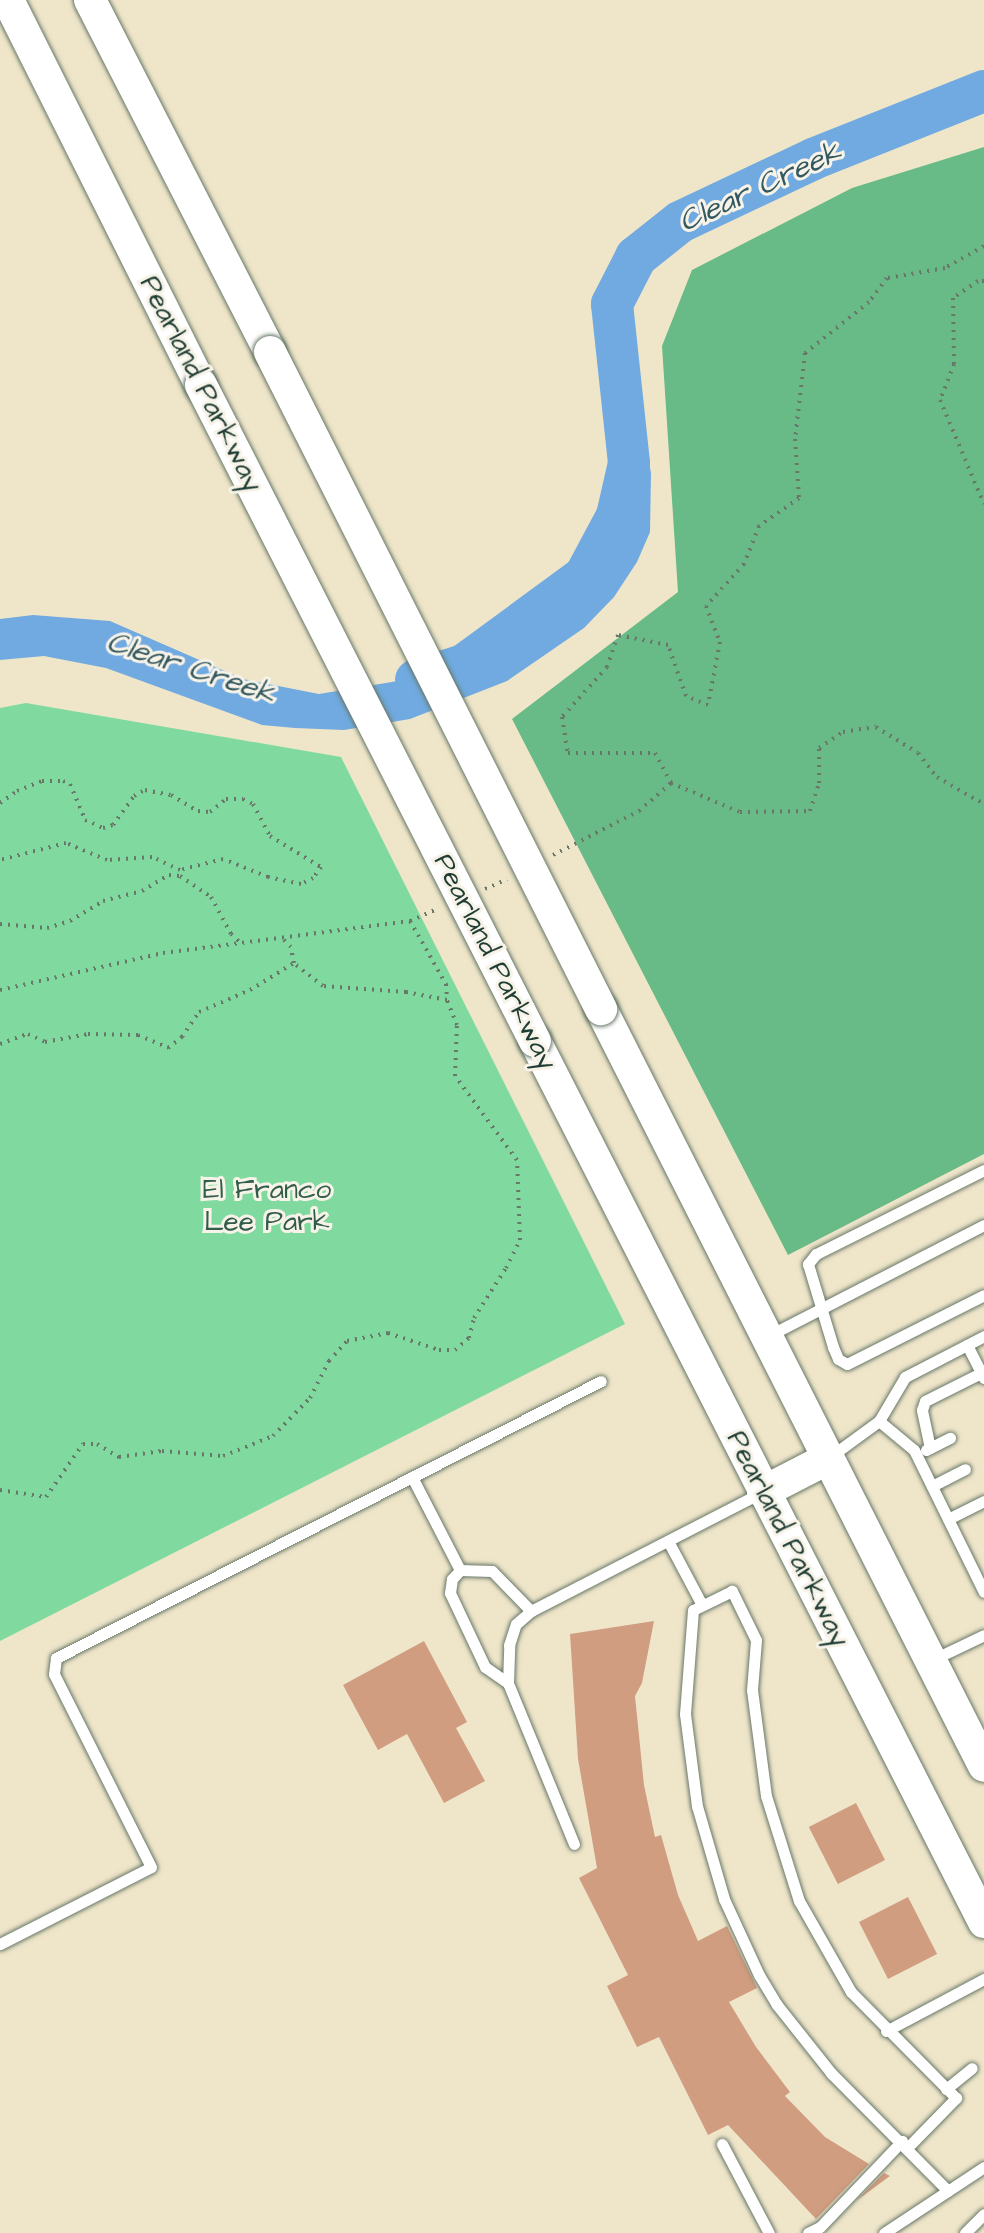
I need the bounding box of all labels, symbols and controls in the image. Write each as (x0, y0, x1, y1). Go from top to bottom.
water label: Clear Creek (673, 134, 847, 240)
street label: Pearland Parkway (132, 270, 270, 498)
water label: Clear Creek (102, 624, 280, 712)
street label: Pearland Parkway (426, 848, 564, 1076)
park label: El Franco Lee Park (203, 1173, 331, 1239)
street label: Pearland Parkway (719, 1425, 857, 1653)

